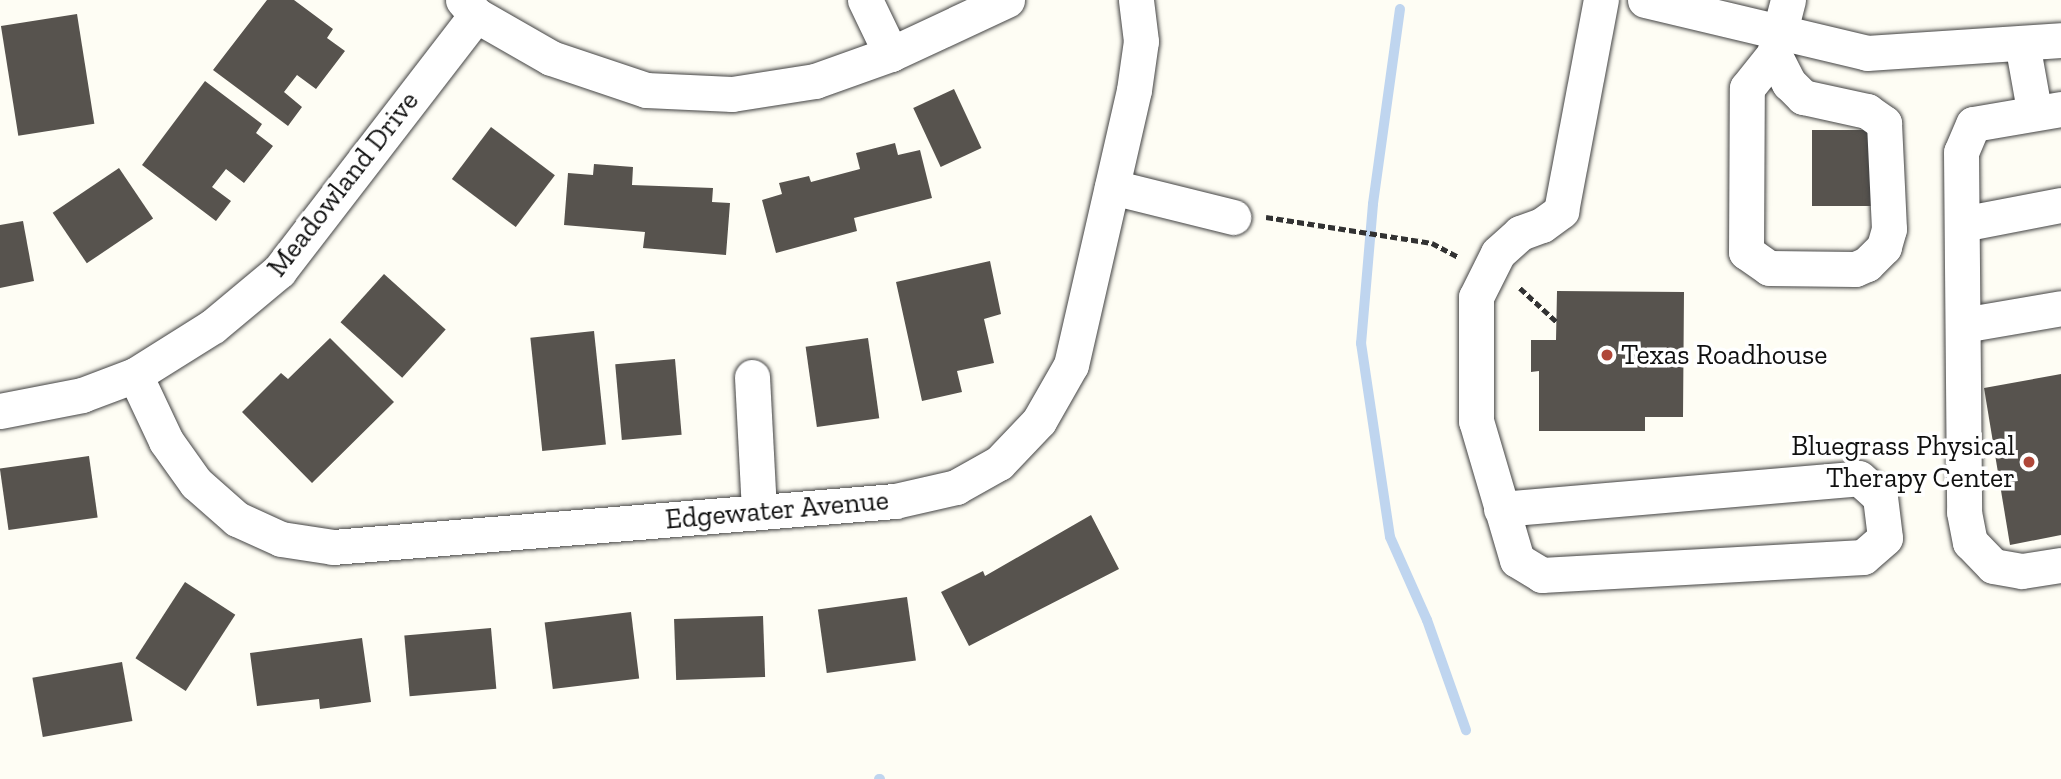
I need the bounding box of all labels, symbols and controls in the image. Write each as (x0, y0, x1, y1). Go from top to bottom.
street label: Meadowland Drive (260, 85, 426, 283)
place label: Texas Roadhouse (1621, 338, 1827, 372)
marker: Texas Roadhouse (1599, 347, 1615, 363)
place label: Bluegrass Physical Therapy Center (1791, 429, 2015, 495)
marker: Bluegrass Physical Therapy Center (2021, 454, 2037, 470)
street label: Edgewater Avenue (663, 483, 891, 537)

